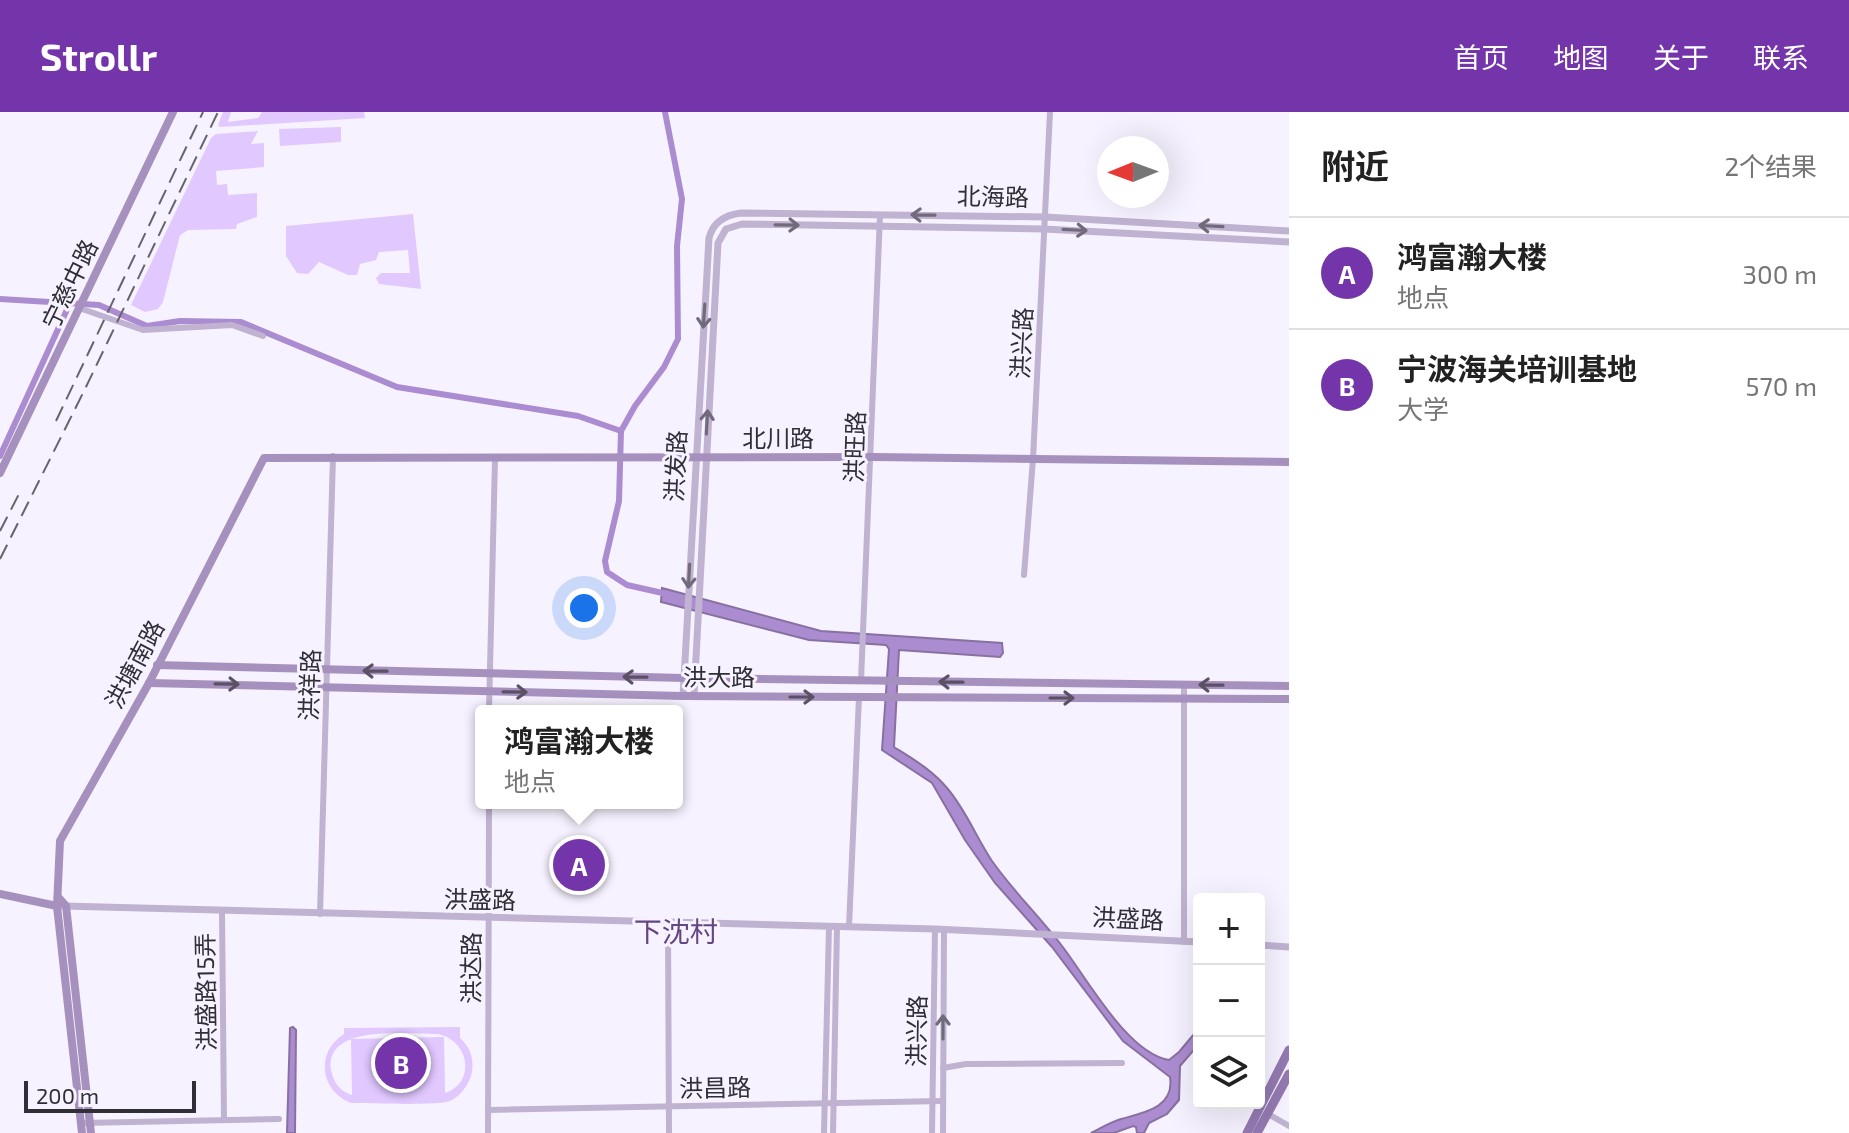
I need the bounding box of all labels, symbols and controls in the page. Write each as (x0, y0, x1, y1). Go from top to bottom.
text: Strollr (40, 33, 157, 79)
text: 首页 (1453, 40, 1509, 74)
text: 地图 (1553, 40, 1609, 74)
text: 关于 (1653, 40, 1709, 74)
text: 联系 (1753, 40, 1809, 74)
north arrow (1097, 136, 1169, 208)
text: 附近 (1321, 145, 1389, 186)
text: 2个结果 (1724, 150, 1817, 181)
street label: 北海路 (957, 181, 1029, 211)
one-way arrow (910, 207, 937, 223)
one-way arrow (773, 217, 800, 233)
one-way arrow (1198, 218, 1225, 233)
one-way arrow (1061, 223, 1088, 238)
street label: 宁慈中路 (35, 235, 103, 333)
text: 鸿富瀚大楼 (1397, 238, 1547, 274)
text: A (1339, 258, 1355, 289)
text: 300 m (1743, 258, 1817, 289)
text: 地点 (1397, 281, 1449, 312)
one-way arrow (696, 302, 711, 329)
street label: 洪兴路 (1005, 306, 1037, 380)
text: 宁波海关培训基地 (1397, 350, 1637, 386)
text: B (1339, 370, 1355, 401)
text: 570 m (1745, 370, 1817, 401)
text: 大学 (1397, 393, 1449, 424)
one-way arrow (700, 409, 715, 436)
street label: 洪旺路 (838, 411, 870, 483)
street label: 北川路 (742, 423, 814, 452)
street label: 洪发路 (659, 429, 691, 503)
one-way arrow (681, 562, 696, 589)
your location (564, 588, 604, 628)
street label: 洪塘南路 (99, 615, 169, 713)
street label: 洪祥路 (293, 649, 325, 721)
street label: 洪大路 (683, 662, 755, 691)
one-way arrow (362, 663, 389, 678)
one-way arrow (622, 670, 649, 685)
one-way arrow (938, 674, 965, 690)
one-way arrow (213, 677, 240, 692)
one-way arrow (1198, 677, 1225, 693)
one-way arrow (501, 684, 528, 699)
one-way arrow (788, 689, 815, 705)
one-way arrow (1048, 690, 1075, 706)
popup (475, 705, 683, 809)
text: 鸿富瀚大楼 (504, 722, 654, 758)
text: 地点 (504, 765, 556, 796)
pin: A (553, 835, 605, 895)
street label: 洪盛路 (444, 884, 516, 914)
map controls (1193, 893, 1265, 1109)
button: + (1193, 893, 1265, 965)
street label: 洪盛路 (1091, 902, 1165, 934)
district label: 下沈村 (634, 914, 718, 948)
street label: 洪达路 (456, 932, 485, 1004)
street label: 洪盛路15弄 (189, 933, 221, 1051)
button: − (1193, 965, 1265, 1037)
street label: 洪兴路 (901, 995, 931, 1067)
one-way arrow (935, 1014, 951, 1041)
pin: B (375, 1033, 427, 1093)
button: layers (1193, 1037, 1265, 1109)
street label: 洪昌路 (679, 1072, 751, 1102)
scale bar (24, 1077, 196, 1113)
text: 200 m (36, 1082, 99, 1108)

